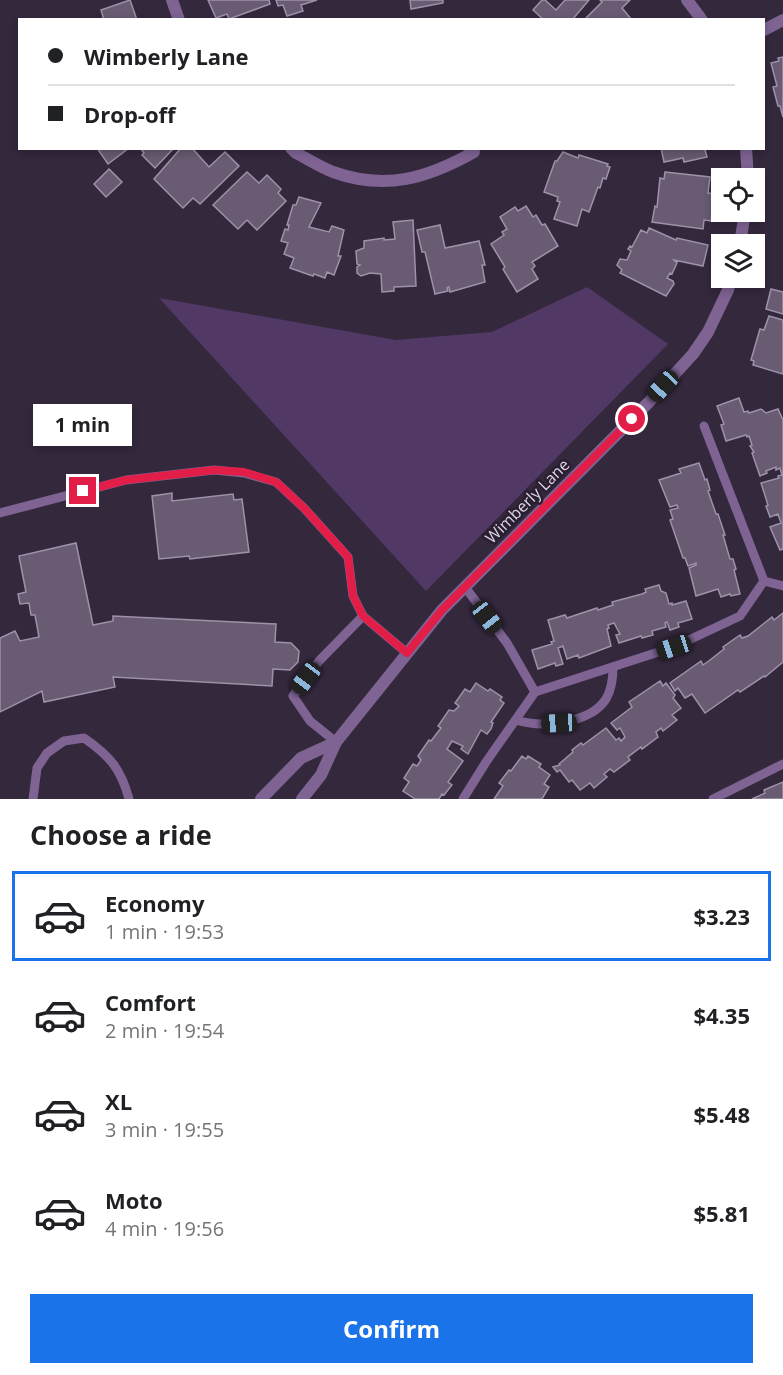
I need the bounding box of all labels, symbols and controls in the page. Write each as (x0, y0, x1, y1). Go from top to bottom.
text: Wimberly Lane (84, 41, 249, 71)
text: Drop-off (84, 99, 176, 129)
map controls (711, 168, 765, 288)
button: locate (711, 168, 765, 222)
button: layers (711, 234, 765, 288)
car (644, 367, 682, 405)
callout: 1 min (34, 404, 132, 446)
route start (618, 405, 645, 432)
text: 1 min (55, 411, 110, 438)
street label: Wimberly Lane (480, 454, 574, 548)
route end (69, 477, 96, 504)
car (469, 597, 505, 637)
car (654, 633, 694, 661)
car (288, 658, 324, 698)
car (541, 713, 577, 733)
text: Choose a ride (30, 816, 212, 853)
text: Economy (105, 888, 204, 918)
icon: car (33, 889, 87, 943)
text: $3.23 (693, 901, 750, 931)
text: 1 min · 19:53 (105, 918, 224, 945)
text: Comfort (105, 987, 196, 1017)
icon: car (33, 988, 87, 1042)
text: $4.35 (693, 1000, 750, 1030)
text: 2 min · 19:54 (105, 1017, 224, 1044)
text: XL (105, 1086, 132, 1116)
icon: car (33, 1087, 87, 1141)
text: $5.48 (693, 1099, 750, 1129)
text: 3 min · 19:55 (105, 1116, 224, 1143)
text: Moto (105, 1185, 163, 1215)
icon: car (33, 1186, 87, 1240)
text: $5.81 (693, 1198, 750, 1228)
text: 4 min · 19:56 (105, 1215, 224, 1242)
button: Confirm (30, 1294, 753, 1363)

